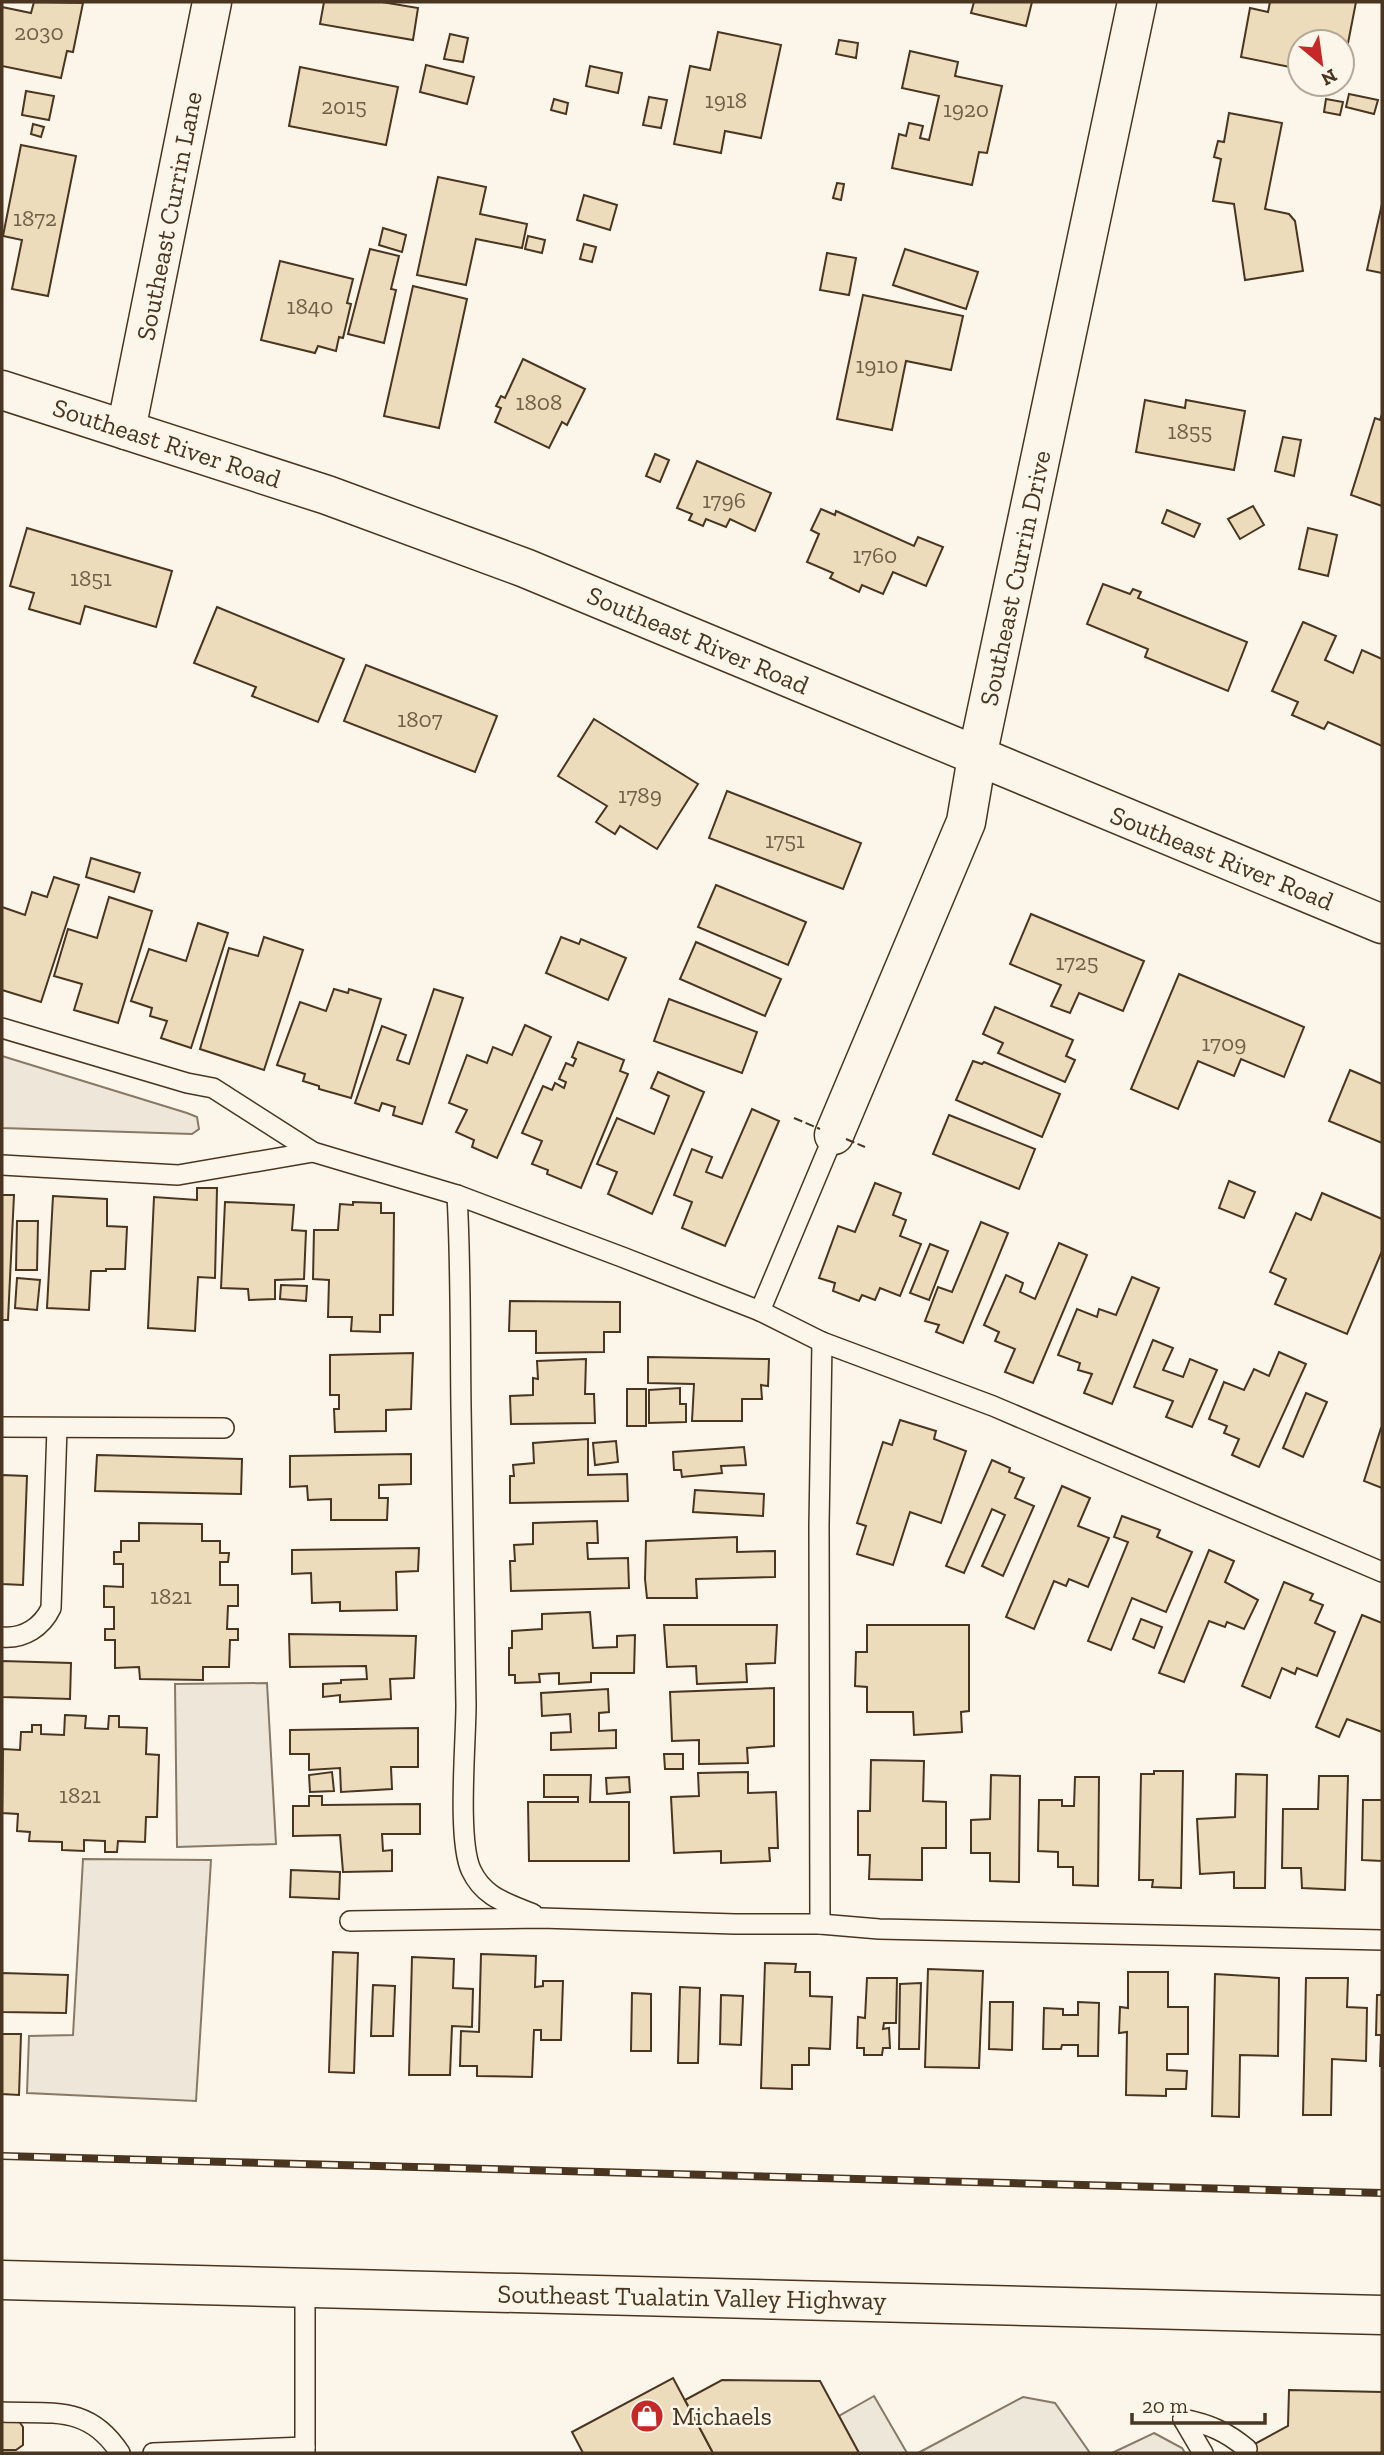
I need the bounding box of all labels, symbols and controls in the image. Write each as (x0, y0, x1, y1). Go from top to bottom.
house number: 2030 (14, 18, 64, 46)
north arrow (1286, 28, 1356, 98)
text: N (1317, 64, 1341, 91)
house number: 1918 (705, 86, 747, 114)
street label: Southeast Currin Lane (129, 89, 209, 343)
house number: 2015 (321, 92, 367, 120)
house number: 1920 (943, 95, 989, 123)
house number: 1872 (13, 204, 57, 232)
house number: 1840 (287, 292, 333, 320)
house number: 1910 (855, 351, 899, 379)
house number: 1808 (516, 388, 562, 416)
street label: Southeast River Road (49, 391, 285, 495)
house number: 1855 (1168, 417, 1212, 445)
street label: Southeast Currin Drive (972, 447, 1058, 709)
house number: 1796 (702, 486, 746, 514)
house number: 1760 (853, 541, 897, 569)
house number: 1851 (70, 564, 112, 592)
street label: Southeast River Road (582, 579, 814, 701)
house number: 1807 (397, 705, 443, 733)
house number: 1789 (618, 781, 662, 809)
street label: Southeast River Road (1106, 799, 1338, 917)
house number: 1751 (765, 826, 805, 854)
house number: 1725 (1056, 948, 1098, 976)
house number: 1709 (1202, 1029, 1246, 1057)
house number: 1821 (150, 1582, 192, 1610)
house number: 1821 (59, 1781, 101, 1809)
street label: Southeast Tualatin Valley Highway (497, 2278, 888, 2316)
scale bar (1132, 2382, 1265, 2426)
text: 20 m (1142, 2393, 1188, 2418)
shop icon: Michaels (628, 2397, 666, 2435)
place label: Michaels (672, 2400, 772, 2432)

